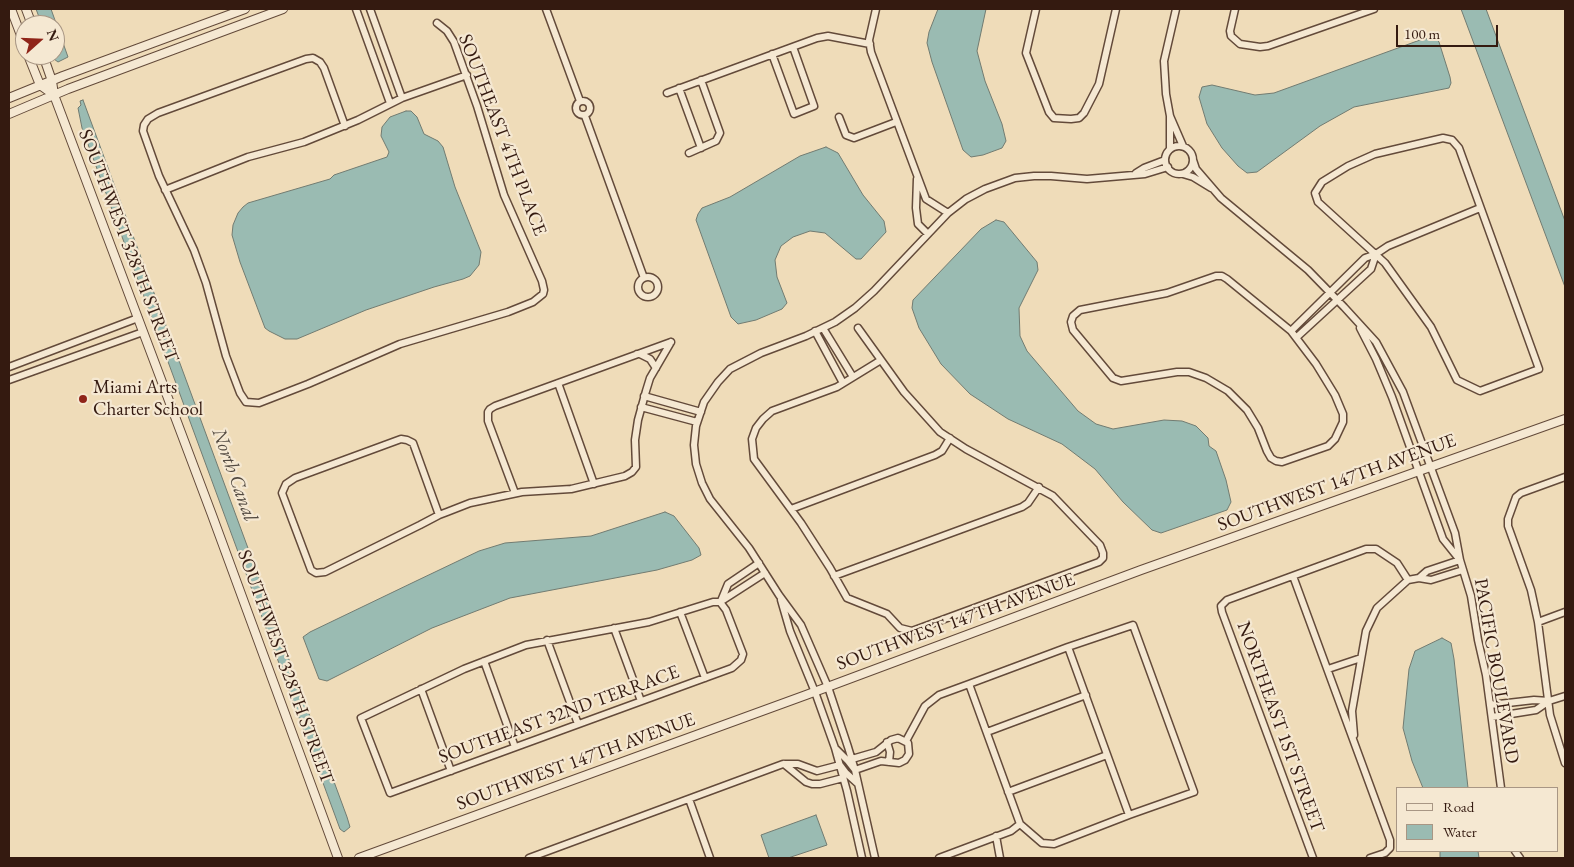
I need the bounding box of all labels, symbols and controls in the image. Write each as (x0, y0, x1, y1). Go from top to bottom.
north arrow (15, 15, 65, 65)
scale bar (1399, 15, 1502, 47)
text: 100 m (1404, 24, 1440, 43)
text: N (43, 27, 64, 44)
street label: SOUTHEAST 4TH PLACE (453, 31, 551, 239)
street label: SOUTHWEST 328TH STREET (73, 126, 183, 366)
place label: Miami Arts Charter School (93, 377, 203, 421)
marker: Miami Arts Charter School (77, 393, 89, 405)
water label: North Canal (206, 425, 262, 525)
street label: SOUTHWEST 147TH AVENUE (1215, 429, 1459, 537)
street label: SOUTHWEST 328TH STREET (232, 547, 338, 787)
street label: SOUTHWEST 147TH AVENUE (834, 568, 1078, 676)
street label: PACIFIC BOULEVARD (1468, 577, 1524, 765)
street label: NORTHEAST 1ST STREET (1231, 619, 1329, 835)
street label: SOUTHEAST 32ND TERRACE (436, 661, 682, 769)
street label: SOUTHWEST 147TH AVENUE (454, 708, 698, 816)
legend (1396, 787, 1559, 852)
text: Road (1443, 797, 1474, 816)
text: Water (1443, 822, 1477, 841)

